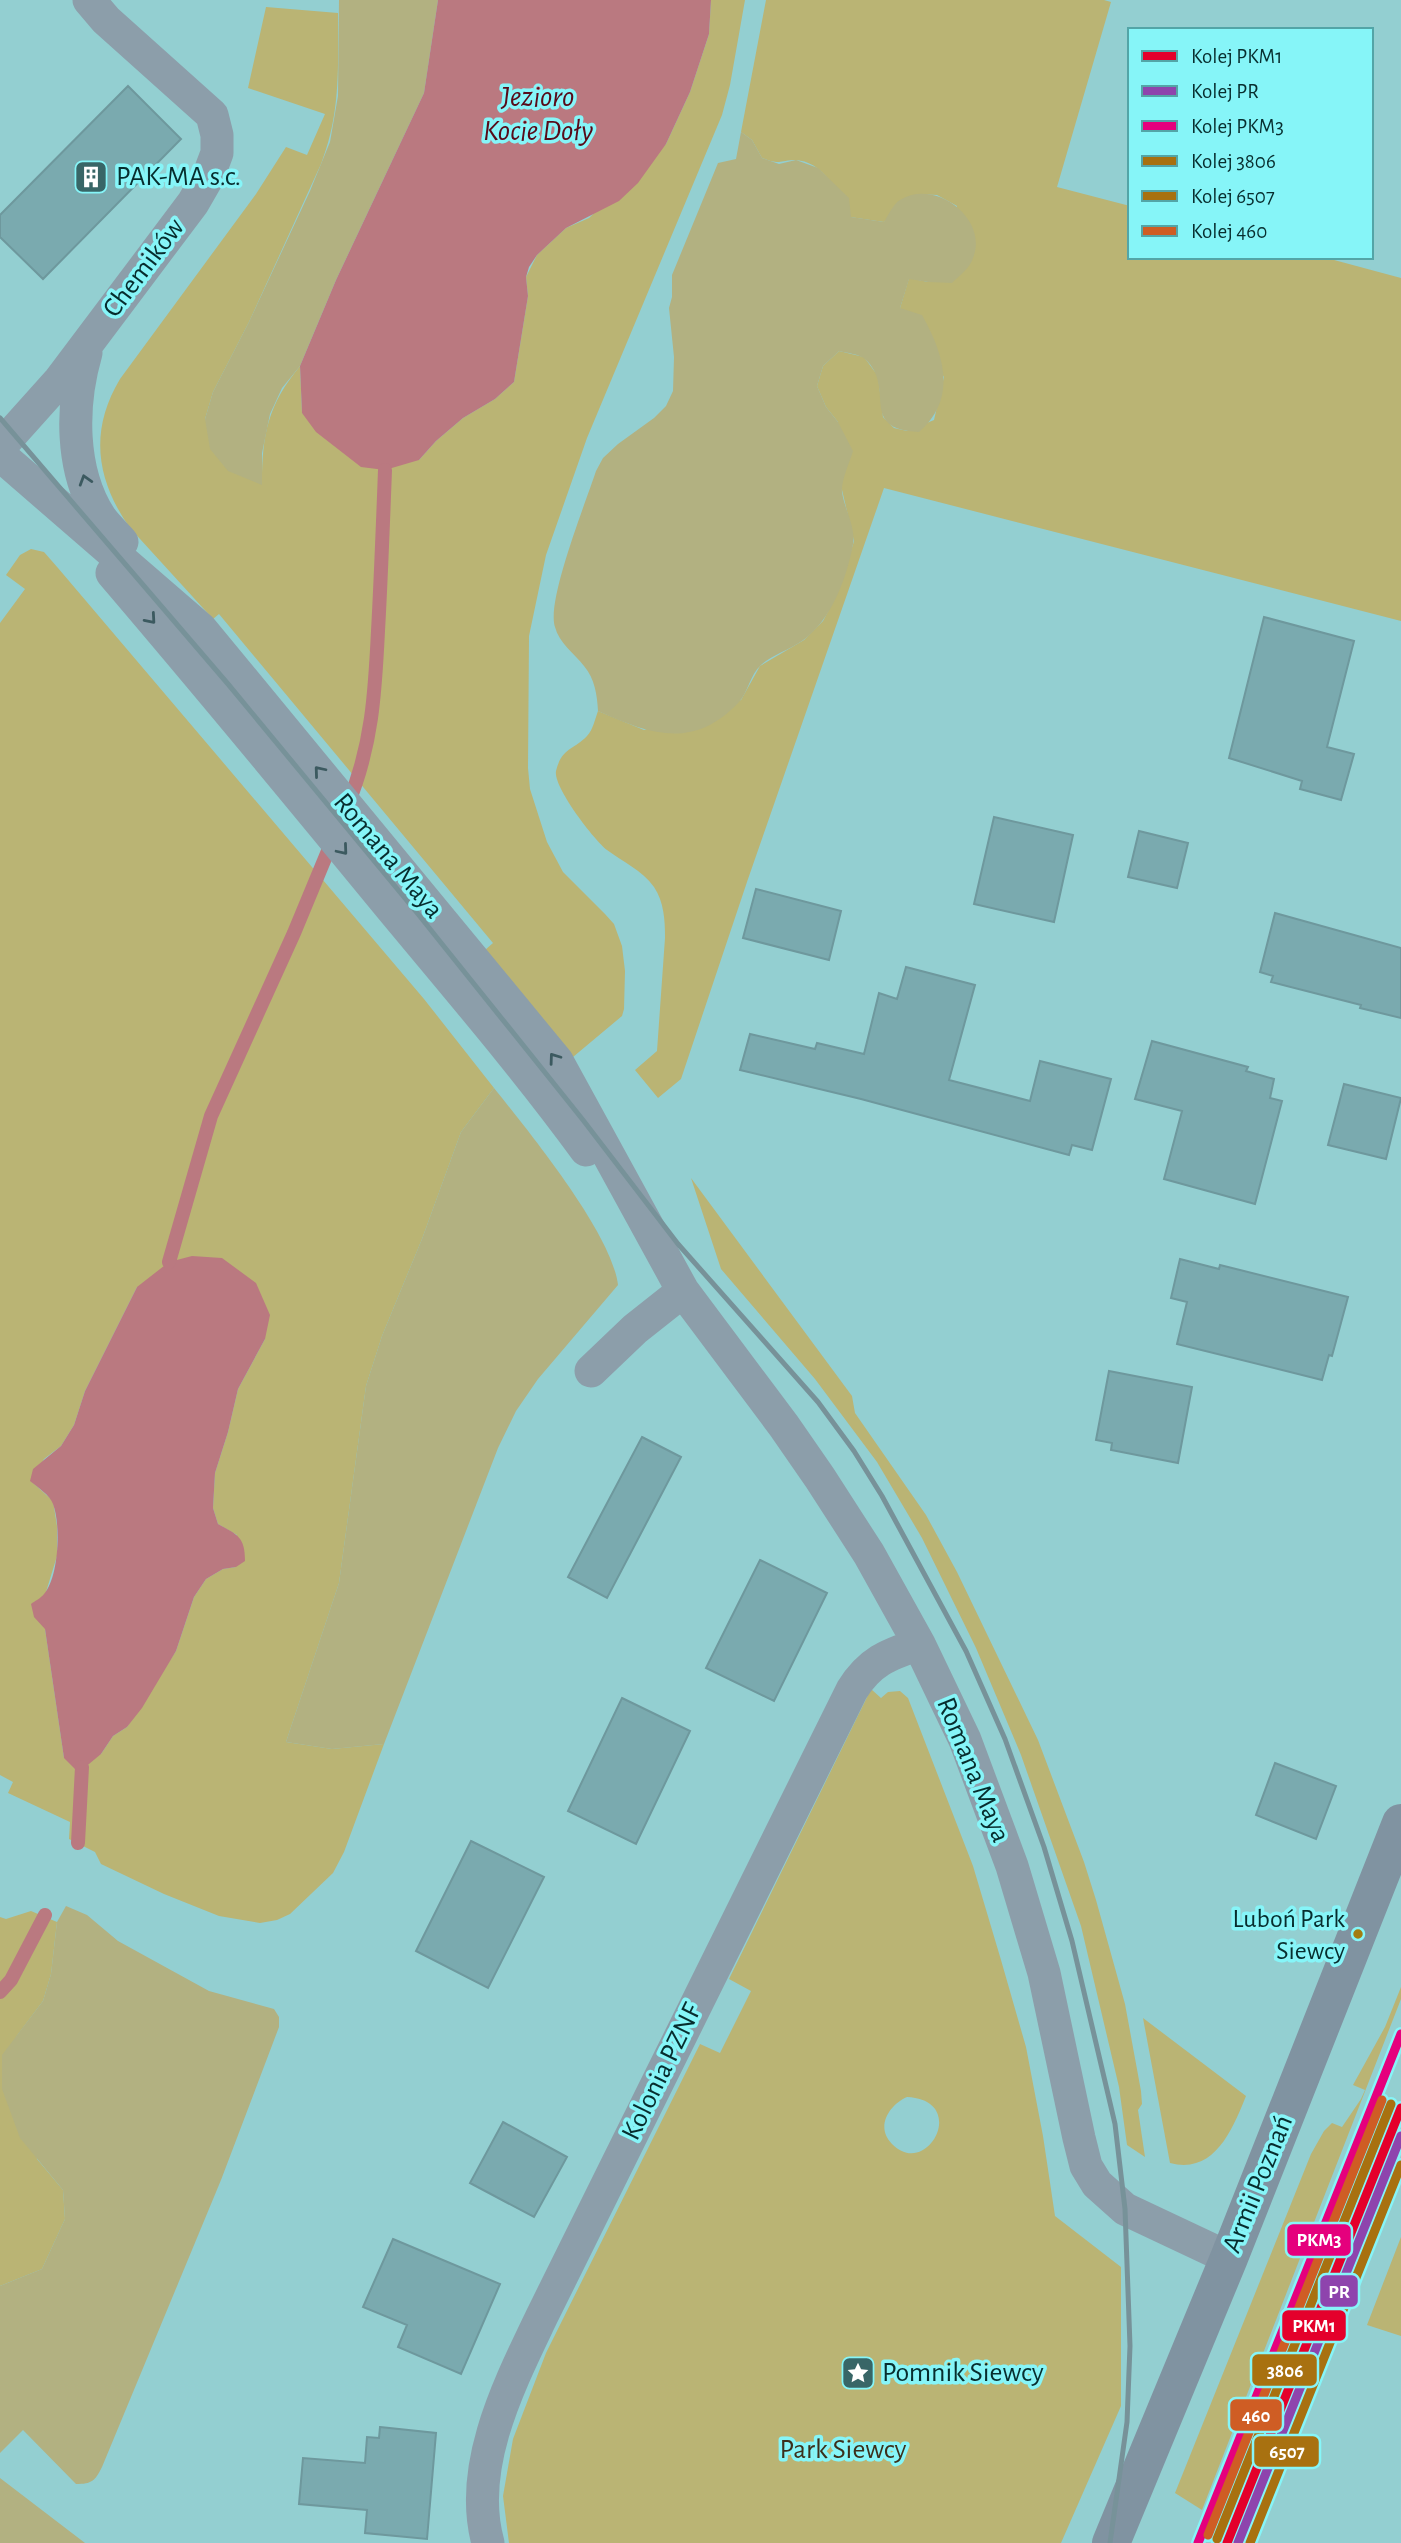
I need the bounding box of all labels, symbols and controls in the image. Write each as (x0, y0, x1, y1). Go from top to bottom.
legend (1128, 28, 1373, 259)
text: Kolej PKM1 (1191, 46, 1282, 67)
text: Kolej PR (1191, 81, 1259, 102)
water label: Jezioro Kocie Doły (483, 82, 594, 146)
text: Kolej PKM3 (1191, 116, 1284, 137)
text: Kolej 3806 (1191, 151, 1276, 172)
building icon: PAK-MA s.c. (72, 158, 110, 196)
place label: PAK-MA s.c. (116, 163, 241, 191)
text: Kolej 6507 (1191, 186, 1275, 207)
street label: Chemików (98, 213, 190, 323)
text: Kolej 460 (1191, 221, 1267, 242)
one-way arrow (79, 474, 94, 486)
one-way arrow (143, 611, 155, 624)
one-way arrow (314, 767, 327, 779)
street label: Romana Maya (328, 788, 448, 924)
one-way arrow (335, 842, 348, 854)
one-way arrow (549, 1053, 562, 1065)
street label: Romana Maya (931, 1693, 1015, 1847)
place label: Luboń Park Siewcy (1232, 1906, 1345, 1964)
marker: Luboń Park Siewcy (1351, 1927, 1365, 1941)
street label: Kolonia PZNF (617, 1999, 707, 2145)
street label: Armii Poznań (1218, 2111, 1298, 2257)
line badge: PKM3 (1286, 2223, 1352, 2257)
text: PKM3 (1297, 2231, 1341, 2250)
line badge: PR (1319, 2274, 1359, 2308)
text: PR (1328, 2283, 1350, 2302)
line badge: PKM1 (1281, 2309, 1347, 2342)
text: PKM1 (1292, 2317, 1336, 2336)
line badge: 3806 (1251, 2353, 1318, 2387)
place icon: Pomnik Siewcy (839, 2354, 877, 2392)
place label: Pomnik Siewcy (882, 2359, 1044, 2387)
text: 3806 (1267, 2362, 1303, 2381)
line badge: 460 (1229, 2398, 1283, 2432)
text: 460 (1242, 2407, 1270, 2426)
line badge: 6507 (1253, 2435, 1320, 2468)
park label: Park Siewcy (779, 2436, 907, 2464)
text: 6507 (1269, 2443, 1305, 2462)

